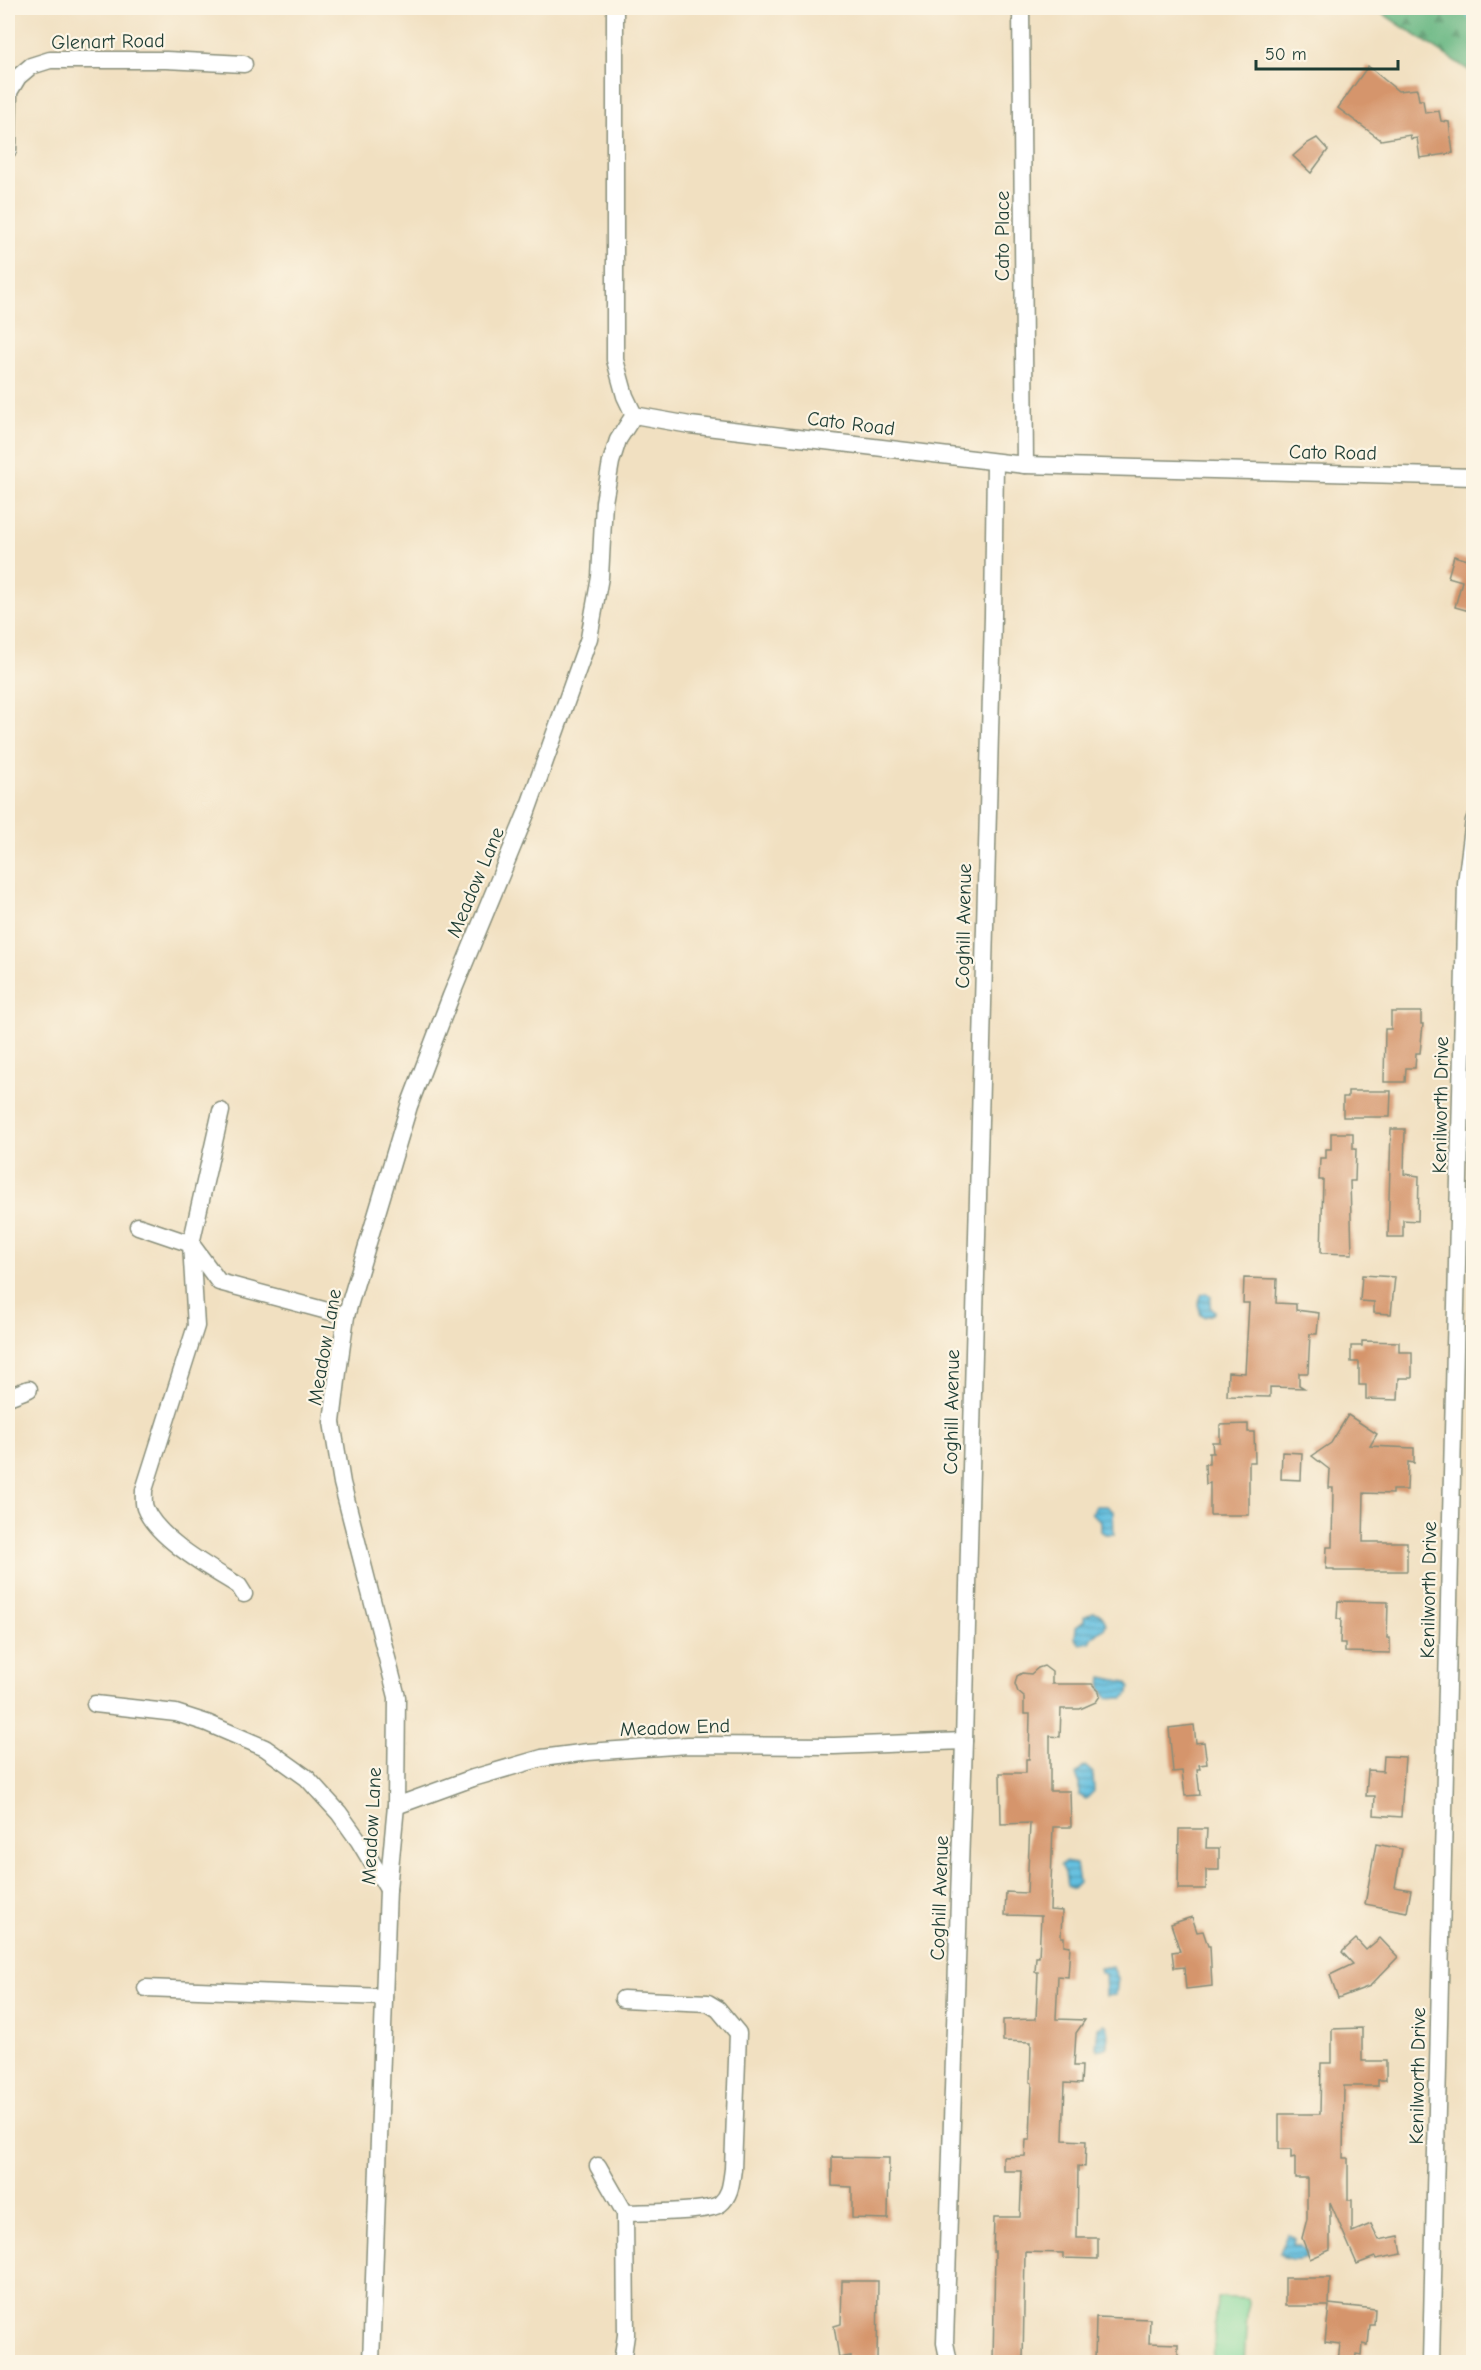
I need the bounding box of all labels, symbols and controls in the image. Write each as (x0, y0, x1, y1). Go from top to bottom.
street label: Glenart Road (51, 29, 165, 54)
scale bar (1256, 33, 1398, 71)
text: 50 m (1265, 44, 1307, 65)
street label: Cato Place (991, 191, 1014, 281)
street label: Cato Road (806, 407, 896, 440)
street label: Cato Road (1289, 440, 1377, 465)
street label: Meadow Lane (442, 823, 509, 941)
street label: Coghill Avenue (951, 863, 976, 989)
street label: Kenilworth Drive (1428, 1036, 1453, 1174)
street label: Meadow Lane (303, 1287, 346, 1407)
street label: Coghill Avenue (939, 1349, 964, 1475)
street label: Kenilworth Drive (1416, 1521, 1441, 1659)
street label: Meadow End (619, 1714, 731, 1741)
street label: Meadow Lane (357, 1767, 386, 1885)
street label: Coghill Avenue (926, 1835, 953, 1961)
street label: Kenilworth Drive (1405, 2007, 1430, 2145)

